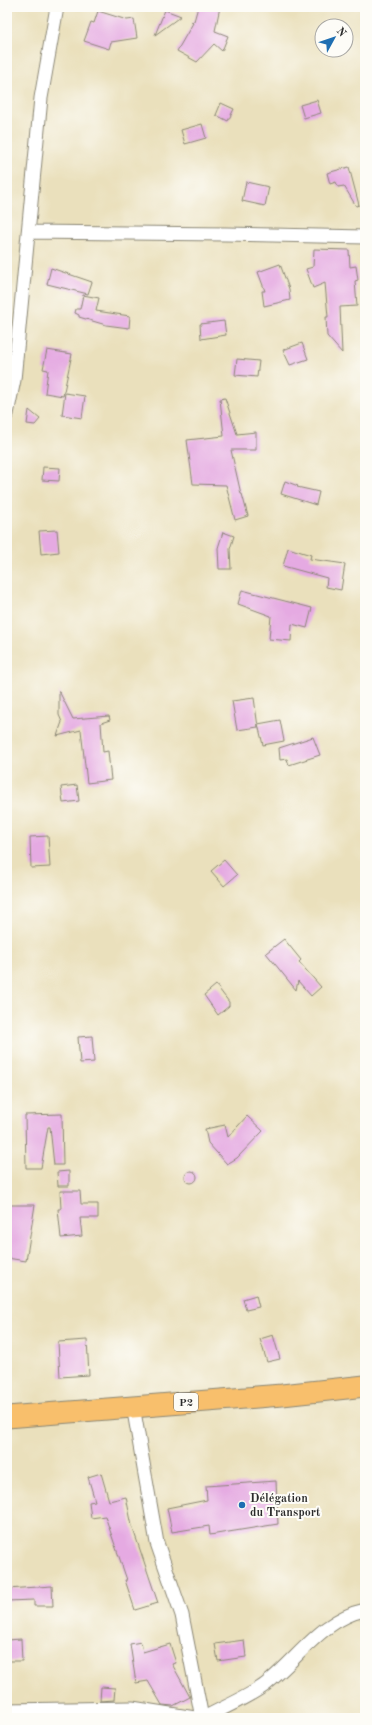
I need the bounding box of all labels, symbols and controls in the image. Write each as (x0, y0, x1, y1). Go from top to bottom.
north arrow (314, 18, 354, 58)
text: N (334, 26, 348, 40)
road number: P2 (174, 1393, 198, 1411)
place label: Délégation du Transport (250, 1493, 321, 1519)
marker: Délégation du Transport (237, 1500, 247, 1510)

